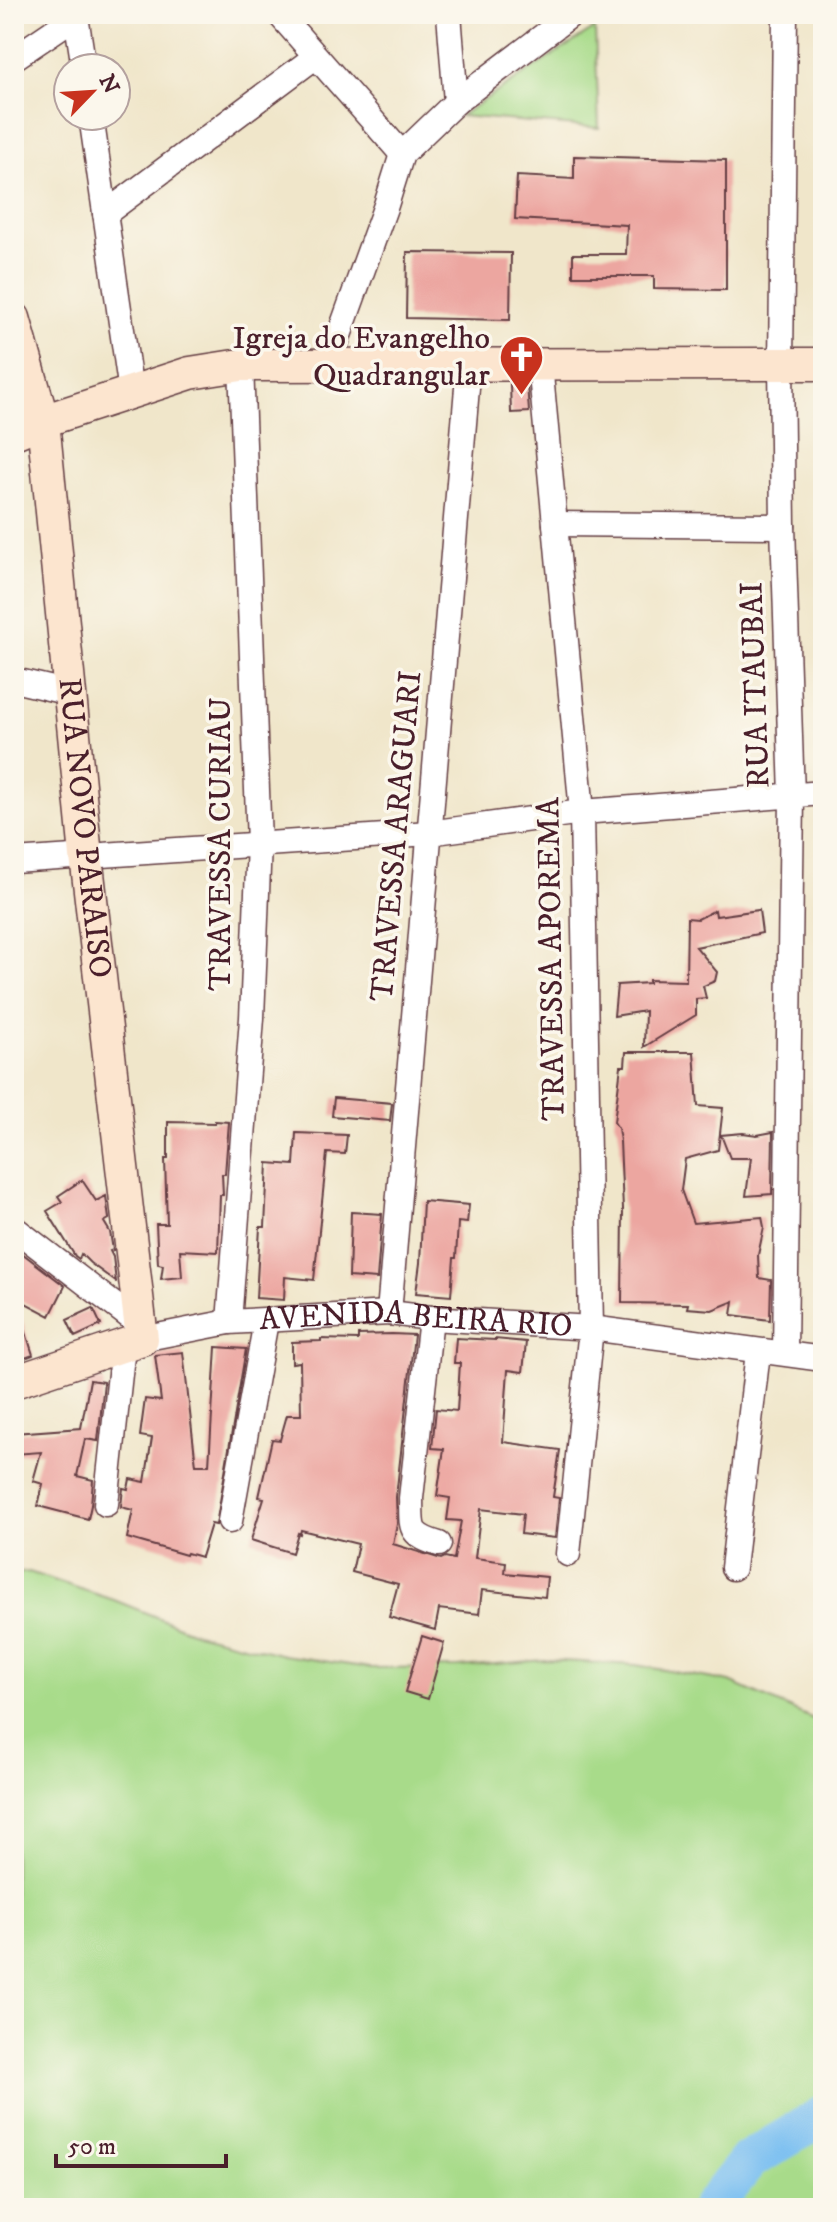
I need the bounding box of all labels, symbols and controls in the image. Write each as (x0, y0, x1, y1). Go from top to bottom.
north arrow (52, 52, 132, 132)
text: N (93, 70, 125, 98)
place label: Igreja do Evangelho Quadrangular (232, 319, 490, 396)
church icon: Igreja do Evangelho Quadrangular (497, 333, 545, 396)
street label: RUA ITAUBAI (732, 581, 780, 789)
street label: TRAVESSA ARAGUARI (363, 669, 431, 1003)
street label: RUA NOVO PARAISO (48, 676, 120, 980)
street label: TRAVESSA CURIAU (201, 697, 241, 991)
street label: TRAVESSA APOREMA (529, 796, 575, 1121)
street label: AVENIDA BEIRA RIO (258, 1293, 574, 1347)
scale bar (56, 2118, 226, 2168)
text: 50 m (68, 2132, 116, 2162)

